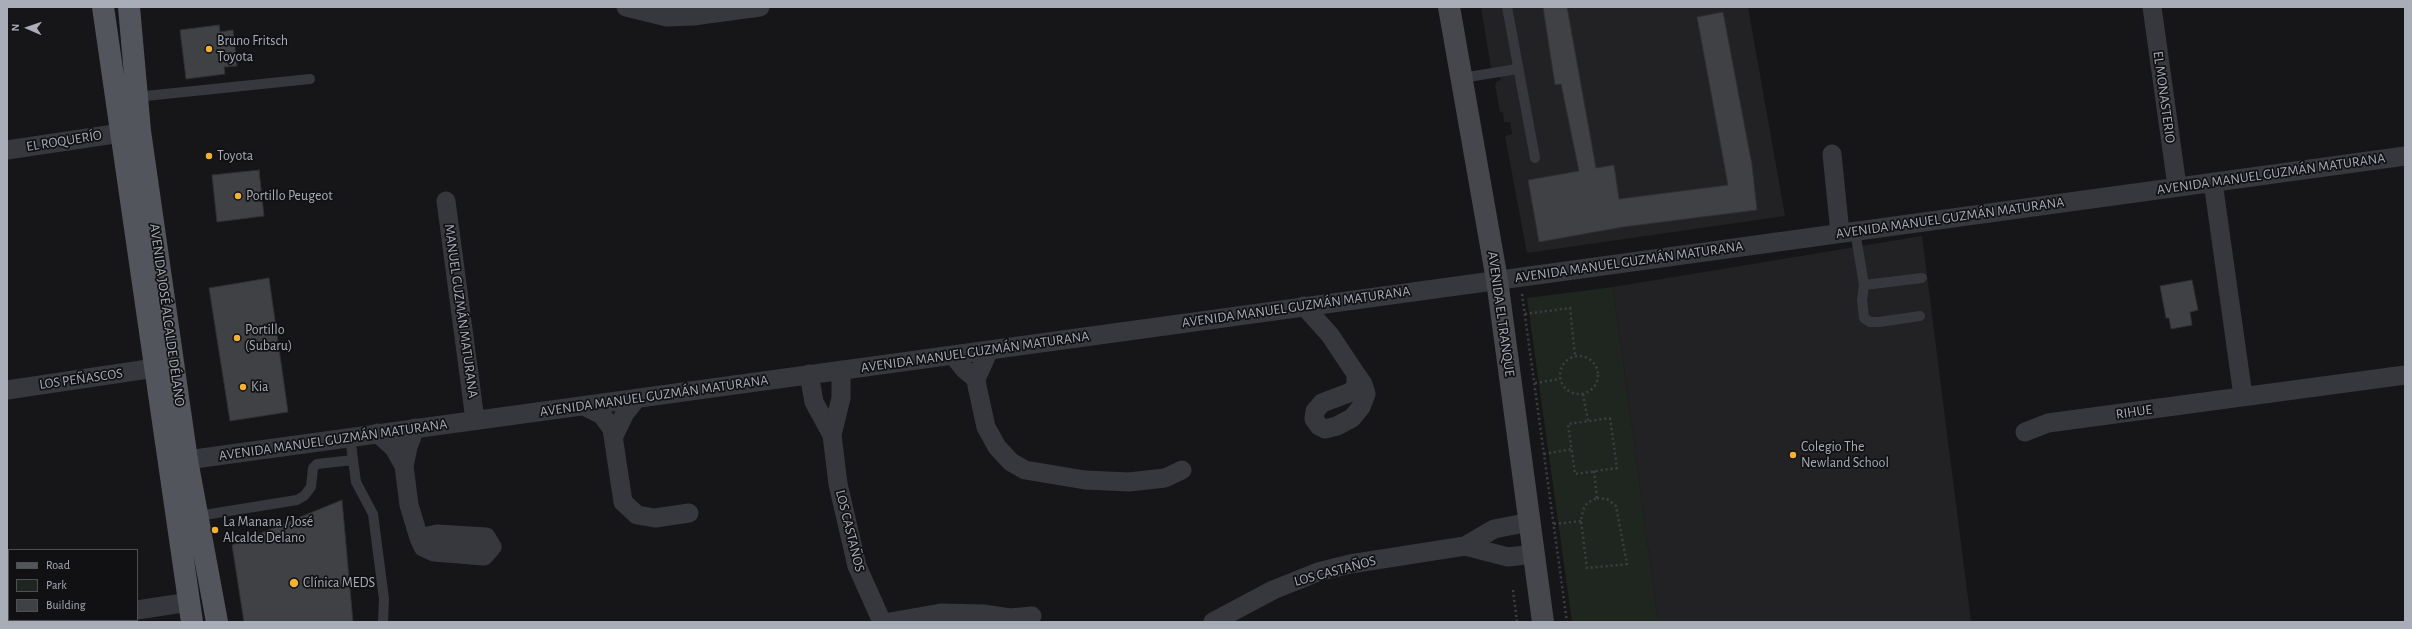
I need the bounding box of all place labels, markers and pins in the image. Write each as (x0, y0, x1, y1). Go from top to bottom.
place label: Bruno Fritsch Toyota (217, 33, 288, 66)
marker: Bruno Fritsch Toyota (204, 44, 214, 54)
place label: Toyota (217, 148, 253, 164)
marker: Toyota (204, 151, 214, 161)
place label: Portillo Peugeot (246, 188, 333, 204)
marker: Portillo Peugeot (233, 191, 243, 201)
place label: Portillo (Subaru) (245, 322, 292, 354)
marker: Portillo (Subaru) (232, 333, 242, 343)
place label: Kia (251, 379, 269, 395)
marker: Kia (238, 382, 248, 392)
place label: Colegio The Newland School (1801, 439, 1889, 472)
marker: Colegio The Newland School (1788, 450, 1798, 460)
place label: La Manana / José Alcalde Delano (223, 514, 313, 546)
marker: La Manana / José Alcalde Delano (210, 525, 220, 535)
place label: Clínica MEDS (303, 575, 375, 591)
marker: Clínica MEDS (288, 577, 300, 589)

